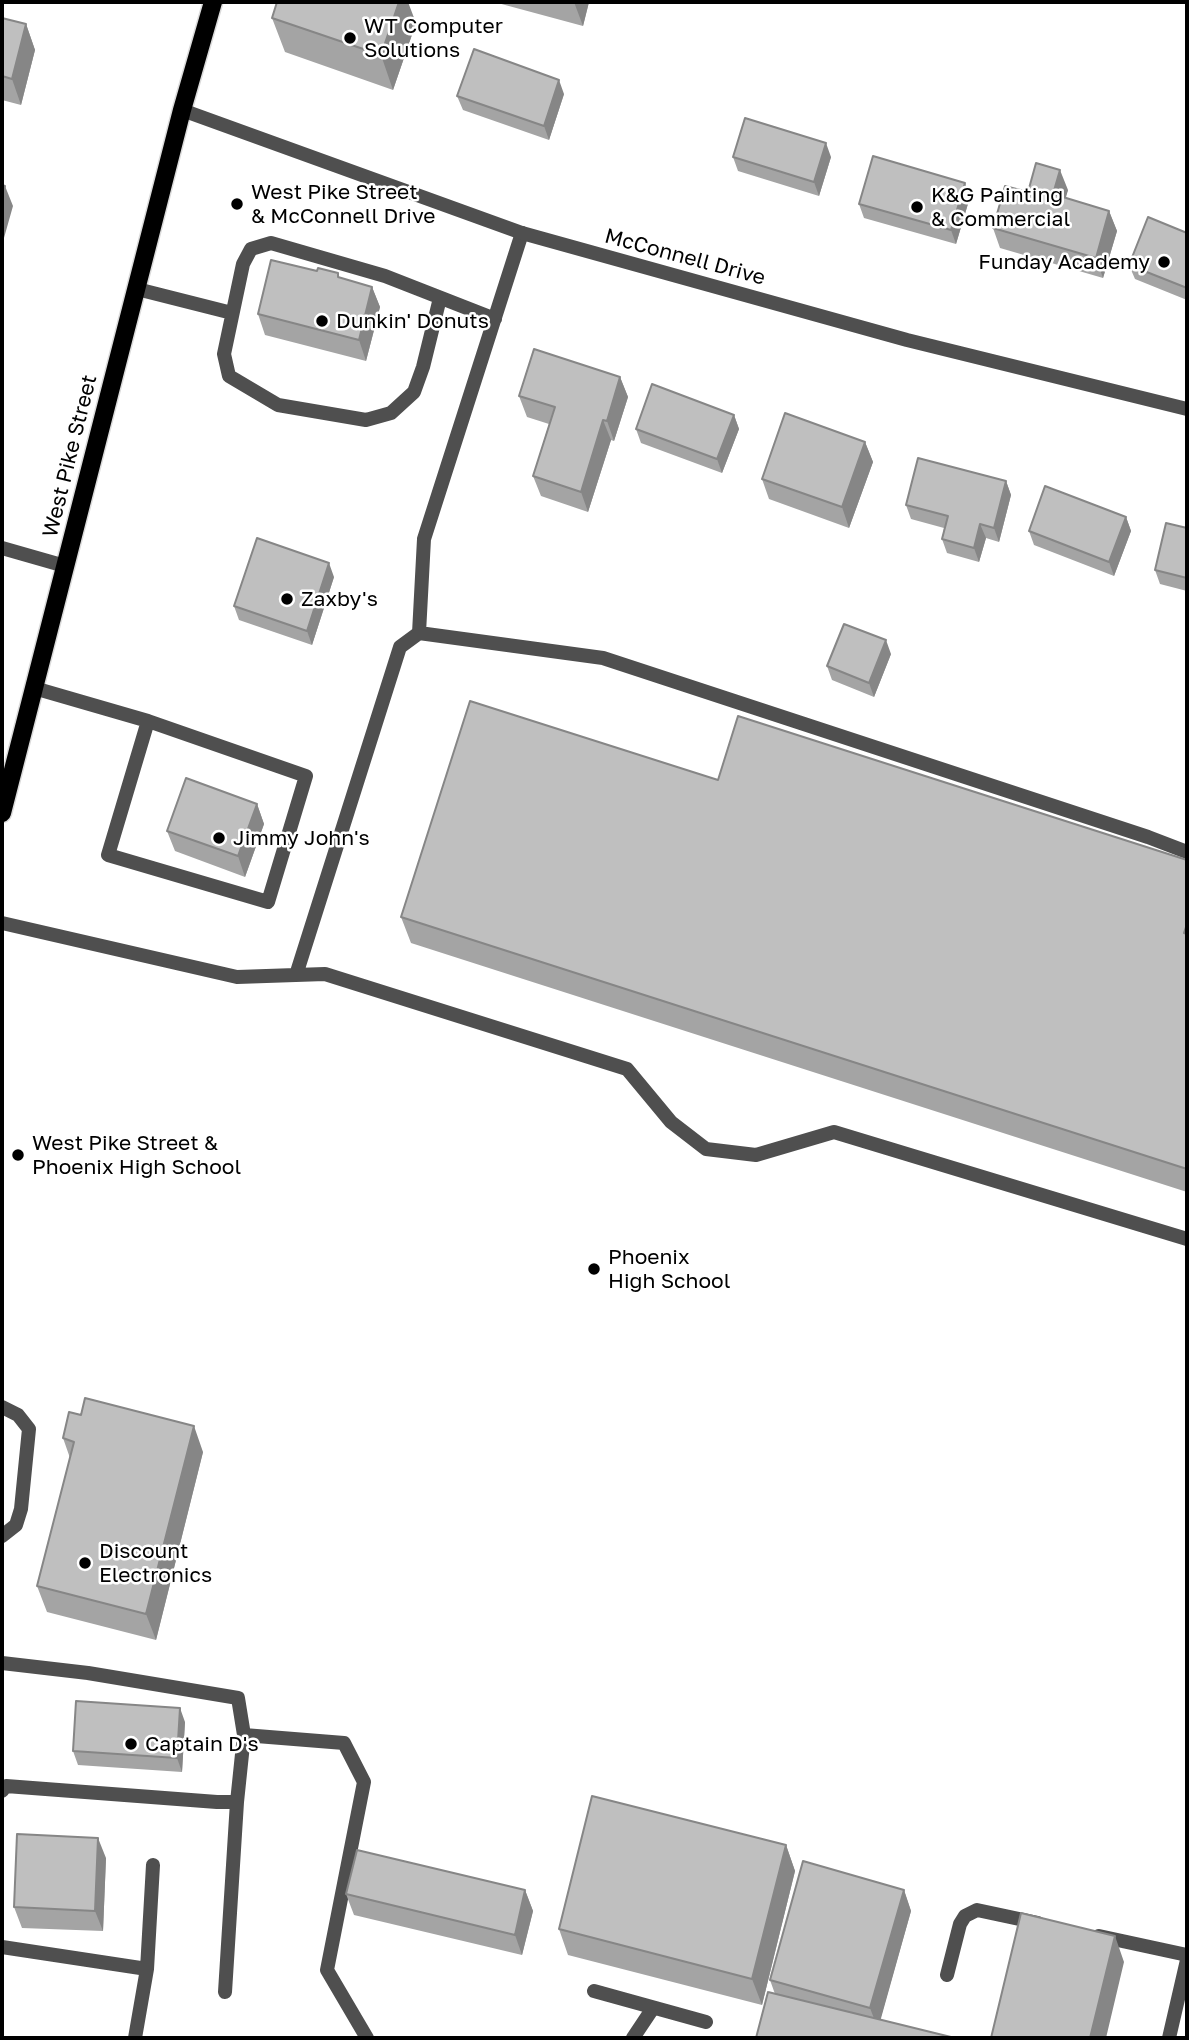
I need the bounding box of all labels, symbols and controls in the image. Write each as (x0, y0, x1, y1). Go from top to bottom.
place label: WT Computer Solutions (364, 13, 503, 63)
marker: WT Computer Solutions (342, 30, 358, 46)
place label: West Pike Street & McConnell Drive (251, 179, 435, 229)
place label: K&G Painting & Commercial (931, 182, 1070, 232)
marker: West Pike Street & McConnell Drive (229, 196, 245, 212)
marker: K&G Painting & Commercial (909, 199, 925, 215)
street label: McConnell Drive (602, 223, 768, 291)
place label: Funday Academy (978, 249, 1150, 275)
marker: Funday Academy (1156, 254, 1172, 270)
place label: Dunkin' Donuts (336, 308, 489, 334)
marker: Dunkin' Donuts (314, 313, 330, 329)
street label: West Pike Street (38, 372, 102, 540)
place label: Zaxby's (301, 586, 378, 612)
marker: Zaxby's (279, 591, 295, 607)
place label: Jimmy John's (233, 825, 370, 851)
marker: Jimmy John's (211, 830, 227, 846)
place label: West Pike Street & Phoenix High School (32, 1130, 241, 1180)
marker: West Pike Street & Phoenix High School (10, 1147, 26, 1163)
place label: Phoenix High School (608, 1244, 730, 1294)
marker: Phoenix High School (586, 1261, 602, 1277)
place label: Discount Electronics (99, 1538, 212, 1588)
marker: Discount Electronics (77, 1555, 93, 1571)
place label: Captain D's (145, 1731, 259, 1757)
marker: Captain D's (123, 1736, 139, 1752)

